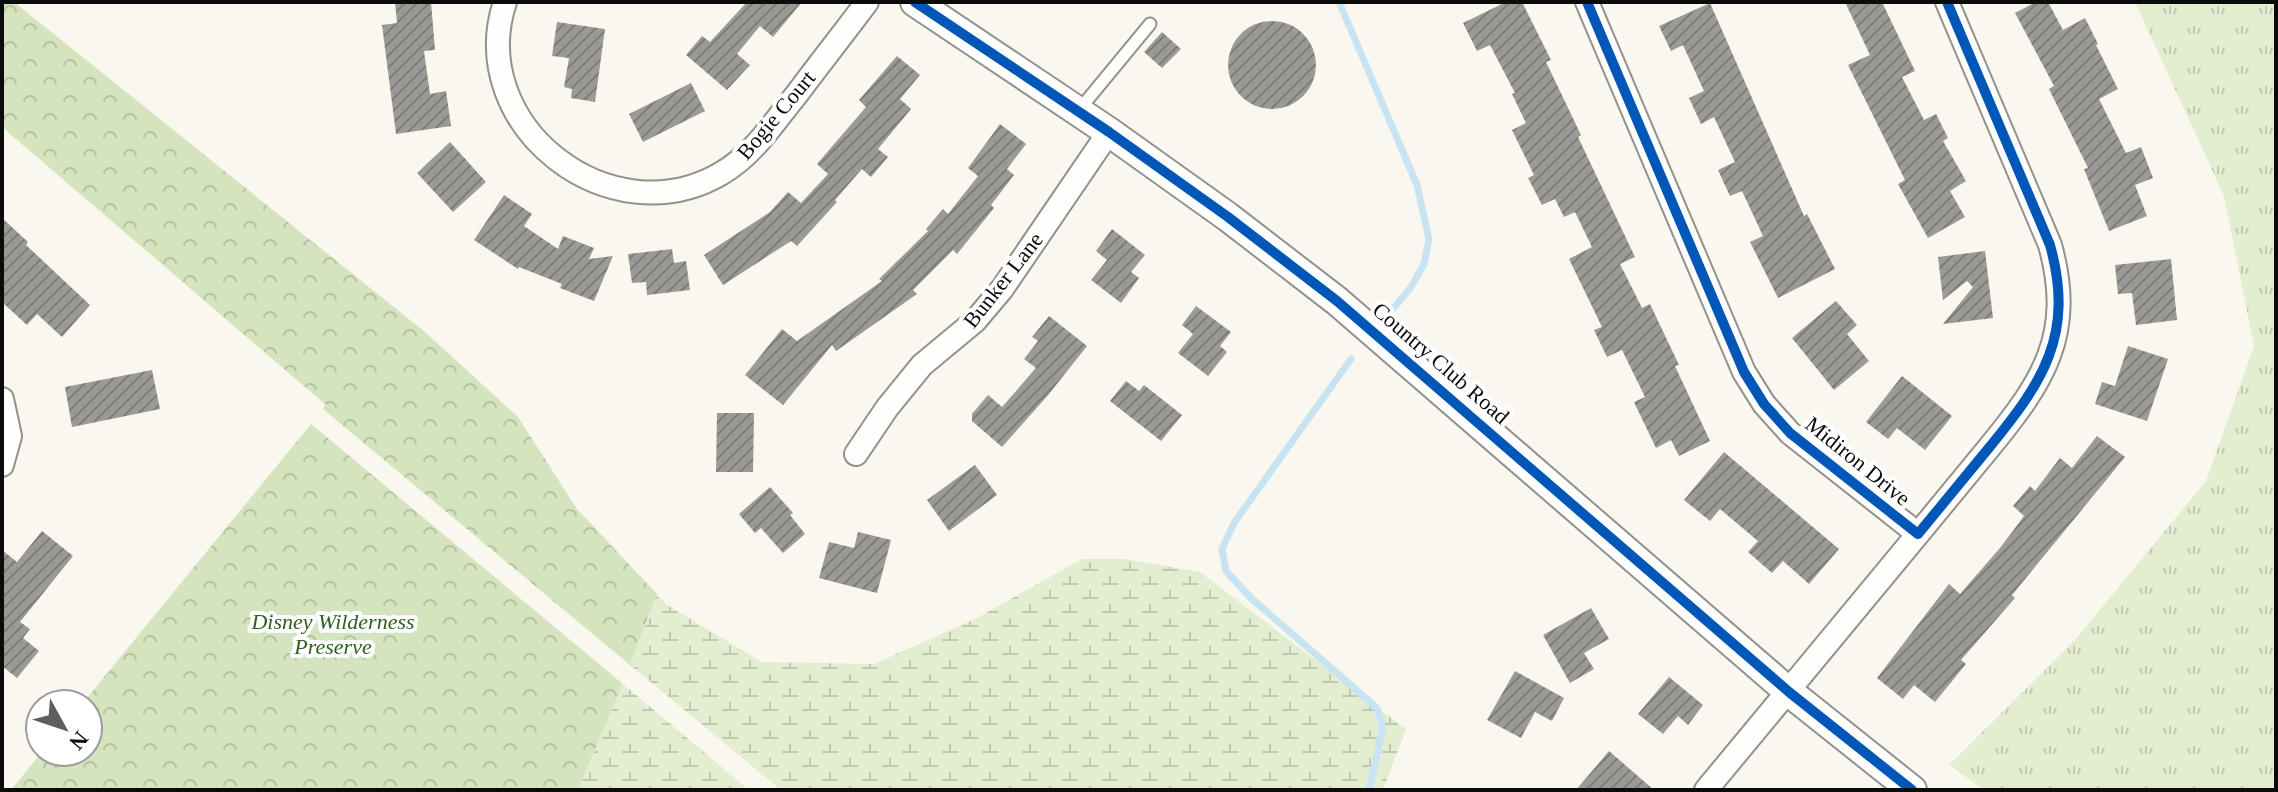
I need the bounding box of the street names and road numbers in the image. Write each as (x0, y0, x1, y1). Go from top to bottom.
street label: Bogie Court (732, 66, 820, 164)
street label: Bunker Lane (958, 227, 1048, 333)
street label: Country Club Road (1368, 297, 1514, 429)
street label: Midiron Drive (1801, 411, 1915, 511)

